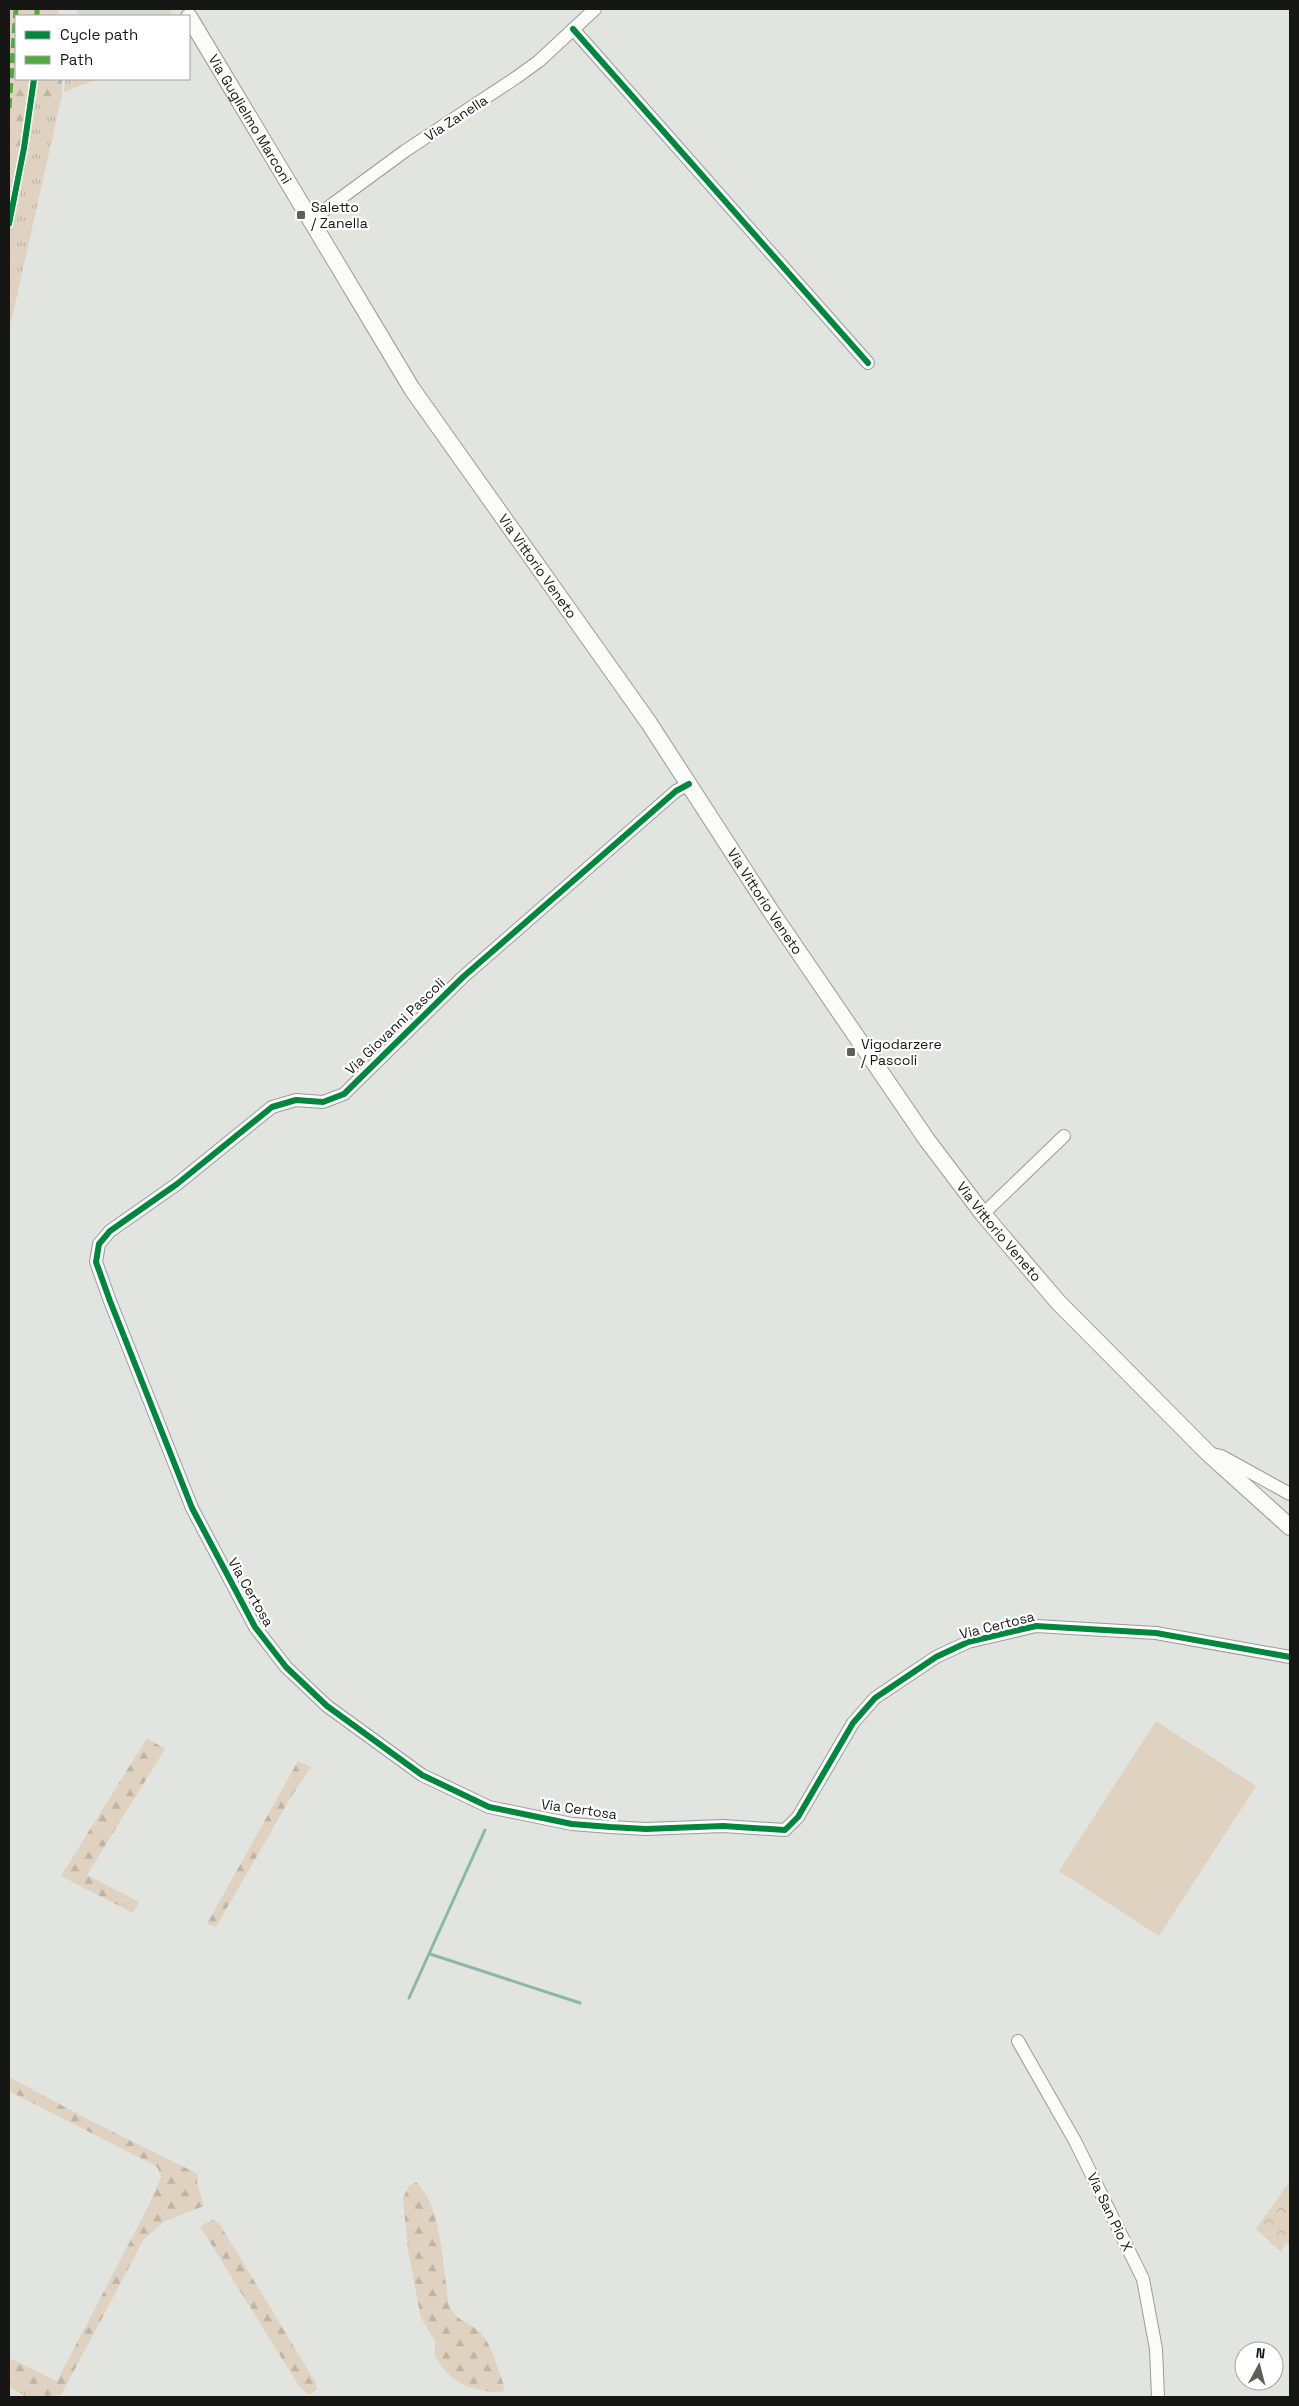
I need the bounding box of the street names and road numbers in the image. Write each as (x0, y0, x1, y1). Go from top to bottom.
street label: Via Guglielmo Marconi (204, 51, 296, 187)
street label: Via Zanella (421, 91, 491, 145)
street label: Via Vittorio Veneto (495, 510, 581, 622)
street label: Via Vittorio Veneto (723, 845, 807, 958)
street label: Via Giovanni Pascoli (341, 974, 449, 1078)
street label: Via Vittorio Veneto (953, 1178, 1045, 1285)
street label: Via Certosa (224, 1554, 278, 1630)
street label: Via Certosa (958, 1607, 1036, 1643)
street label: Via Certosa (540, 1795, 618, 1823)
street label: Via San Pio X (1083, 2170, 1137, 2254)

